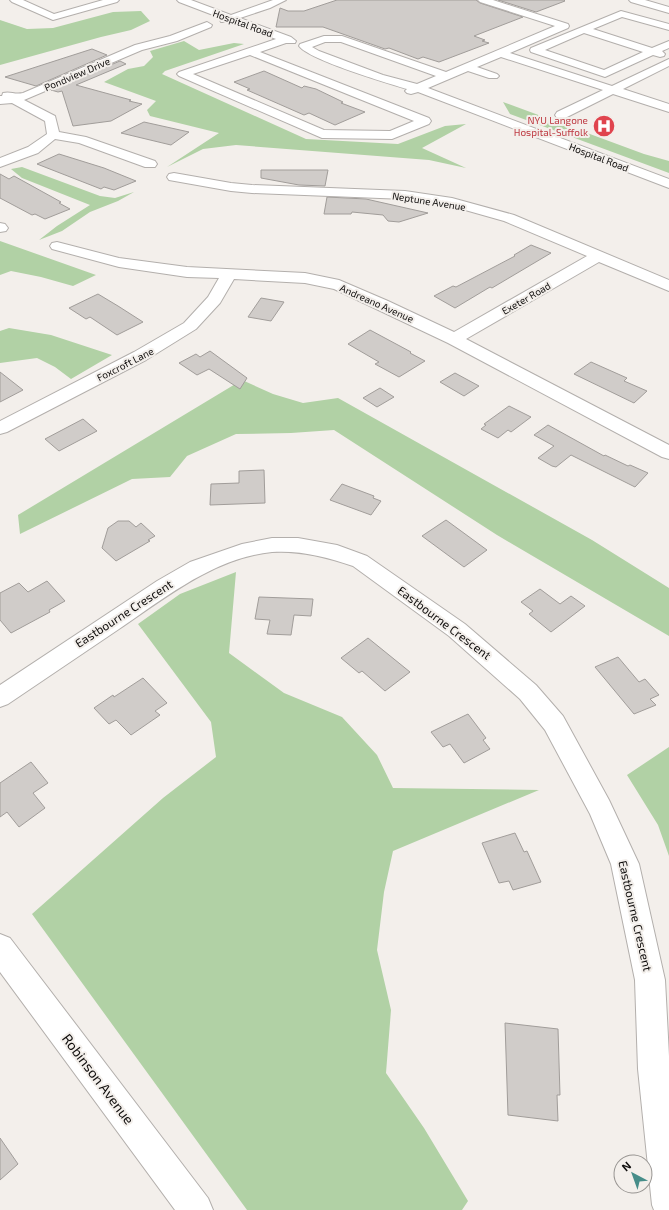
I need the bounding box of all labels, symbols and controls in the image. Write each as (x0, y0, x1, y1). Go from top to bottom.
street label: Hospital Road (211, 7, 275, 39)
street label: Pondview Drive (42, 55, 112, 93)
hospital icon: NYU Langone Hospital-Suffolk (591, 113, 617, 139)
place label: NYU Langone Hospital-Suffolk (514, 114, 588, 138)
street label: Hospital Road (567, 140, 631, 174)
street label: Neptune Avenue (391, 189, 467, 213)
street label: Exeter Road (499, 279, 553, 317)
street label: Andreano Avenue (338, 281, 416, 325)
street label: Foxcroft Lane (95, 345, 155, 383)
street label: Eastbourne Crescent (72, 576, 175, 650)
street label: Eastbourne Crescent (395, 583, 494, 662)
street label: Eastbourne Crescent (616, 859, 656, 973)
street label: Robinson Avenue (59, 1030, 138, 1127)
north arrow (613, 1154, 653, 1194)
text: N (619, 1159, 633, 1174)

